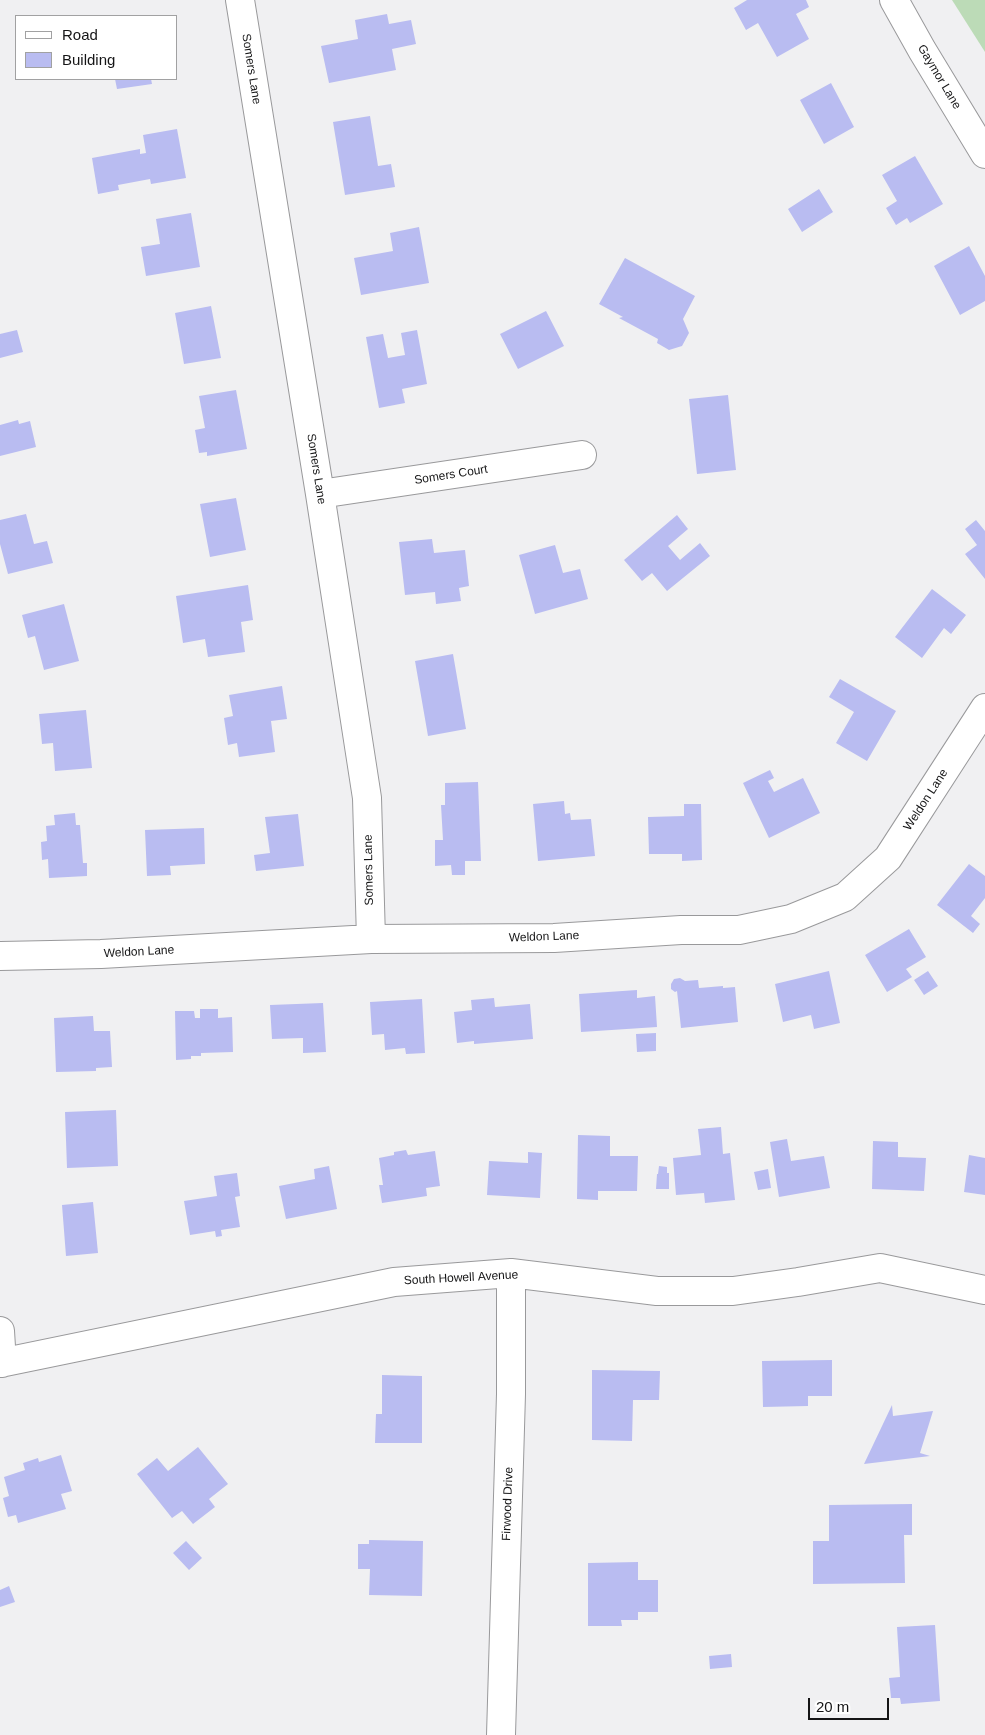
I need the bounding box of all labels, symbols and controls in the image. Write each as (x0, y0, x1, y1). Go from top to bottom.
legend (15, 15, 178, 80)
text: Road (62, 26, 98, 43)
street label: Somers Lane (238, 33, 264, 105)
street label: Gaymor Lane (914, 42, 964, 112)
text: Building (62, 51, 115, 68)
street label: Somers Lane (303, 433, 329, 505)
street label: Somers Court (413, 462, 489, 488)
street label: Weldon Lane (901, 767, 951, 833)
street label: Somers Lane (361, 834, 377, 906)
street label: Weldon Lane (509, 929, 579, 945)
street label: Weldon Lane (103, 943, 175, 961)
street label: South Howell Avenue (403, 1268, 519, 1288)
street label: Firwood Drive (500, 1467, 516, 1541)
scale bar (810, 1688, 891, 1720)
text: 20 m (816, 1698, 849, 1715)

